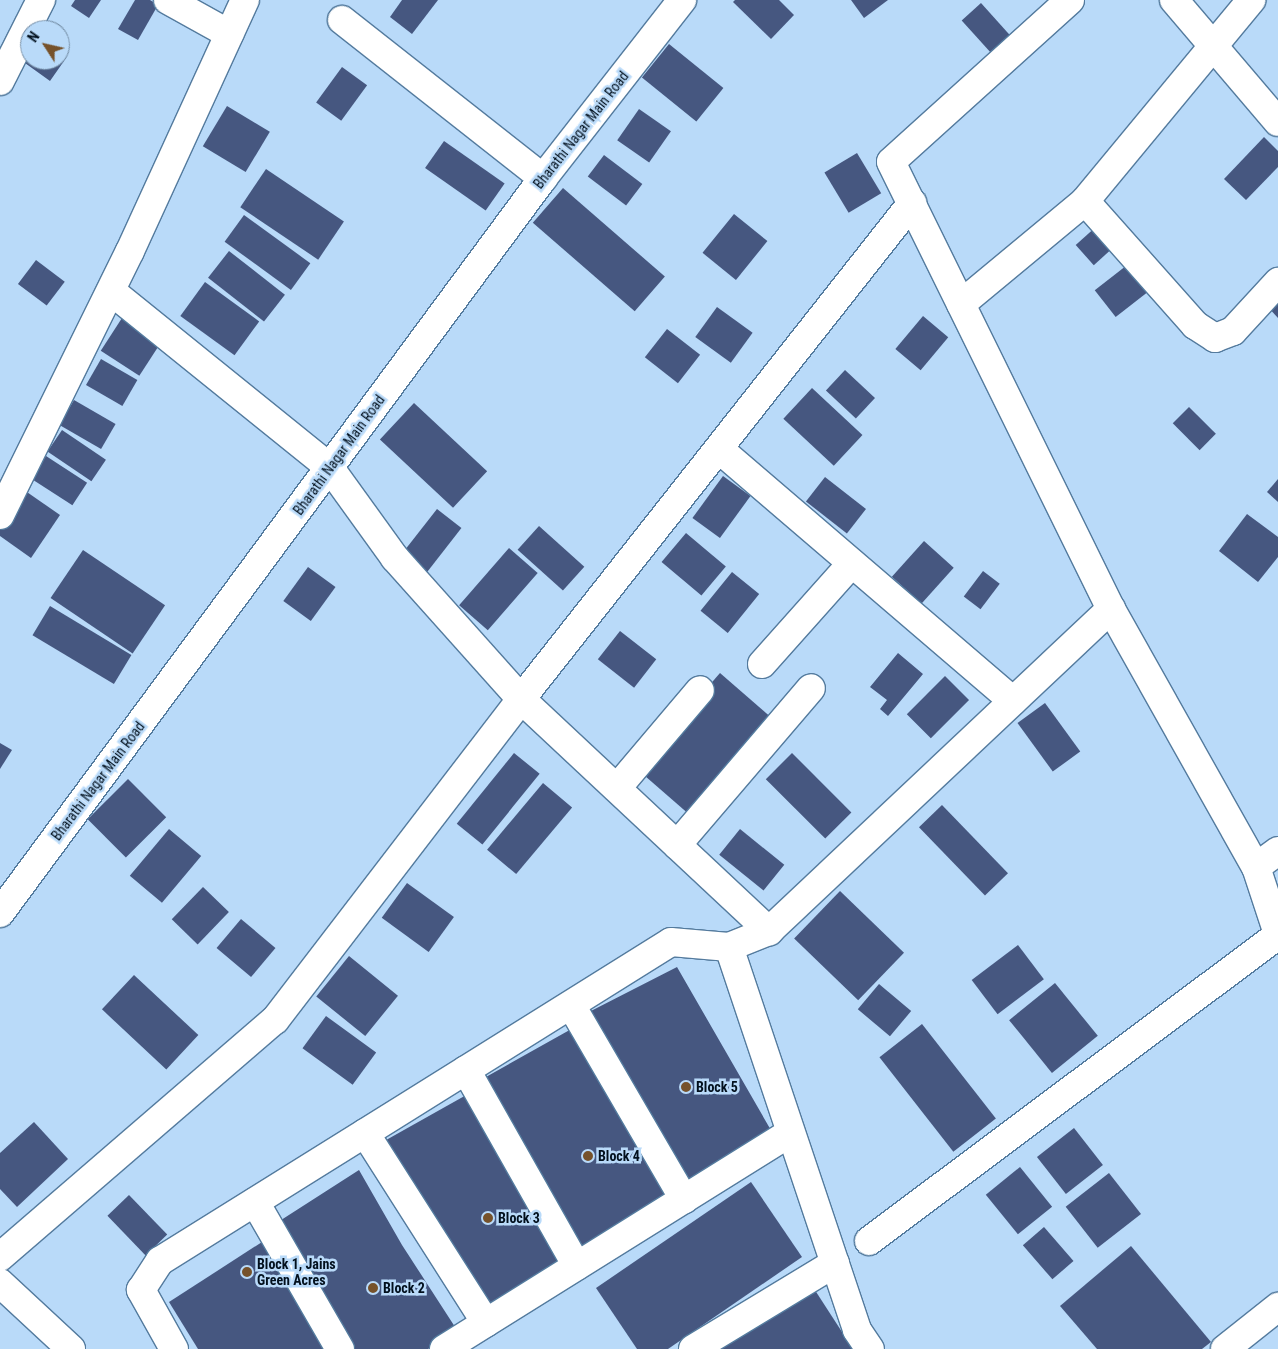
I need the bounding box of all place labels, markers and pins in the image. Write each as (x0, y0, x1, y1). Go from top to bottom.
place label: Block 5 (696, 1079, 738, 1095)
marker: Block 5 (680, 1081, 692, 1093)
place label: Block 4 (598, 1148, 640, 1164)
marker: Block 4 (582, 1150, 594, 1162)
place label: Block 3 (498, 1210, 540, 1226)
marker: Block 3 (482, 1212, 494, 1224)
place label: Block 1, Jains Green Acres (257, 1256, 336, 1288)
marker: Block 1, Jains Green Acres (241, 1266, 253, 1278)
place label: Block 2 (383, 1280, 425, 1296)
marker: Block 2 (367, 1282, 379, 1294)

